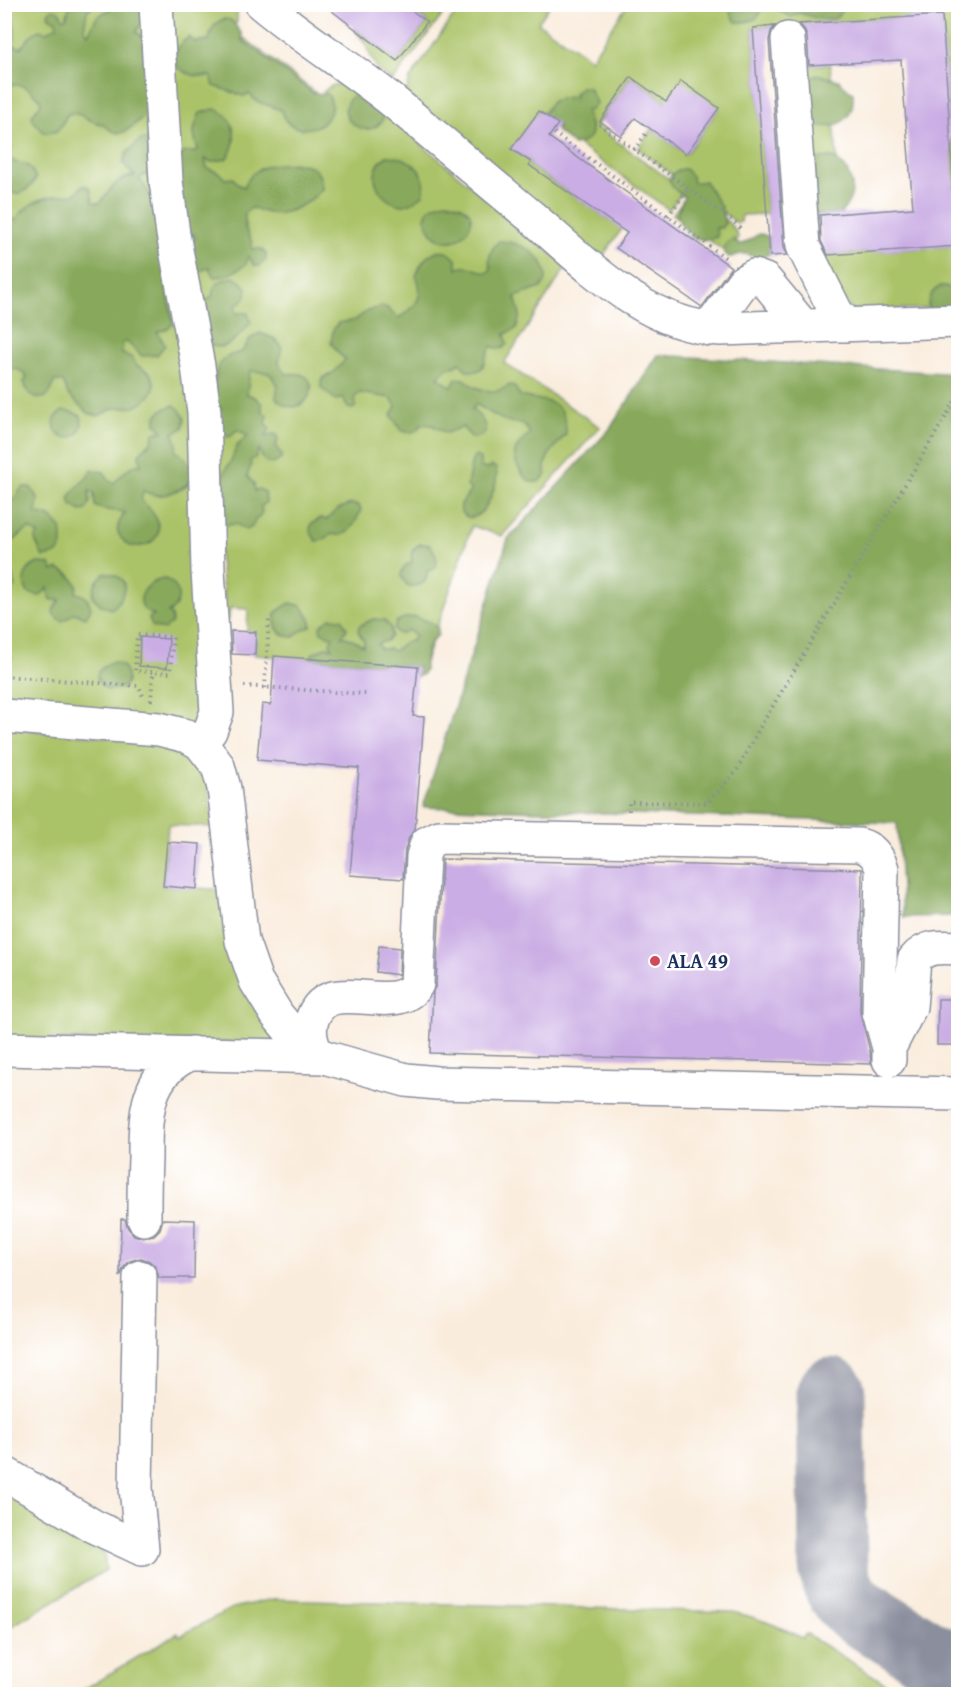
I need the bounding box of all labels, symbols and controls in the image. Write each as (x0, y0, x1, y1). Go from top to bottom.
place label: ALA 49 (667, 946, 728, 975)
marker: ALA 49 (648, 954, 662, 968)

